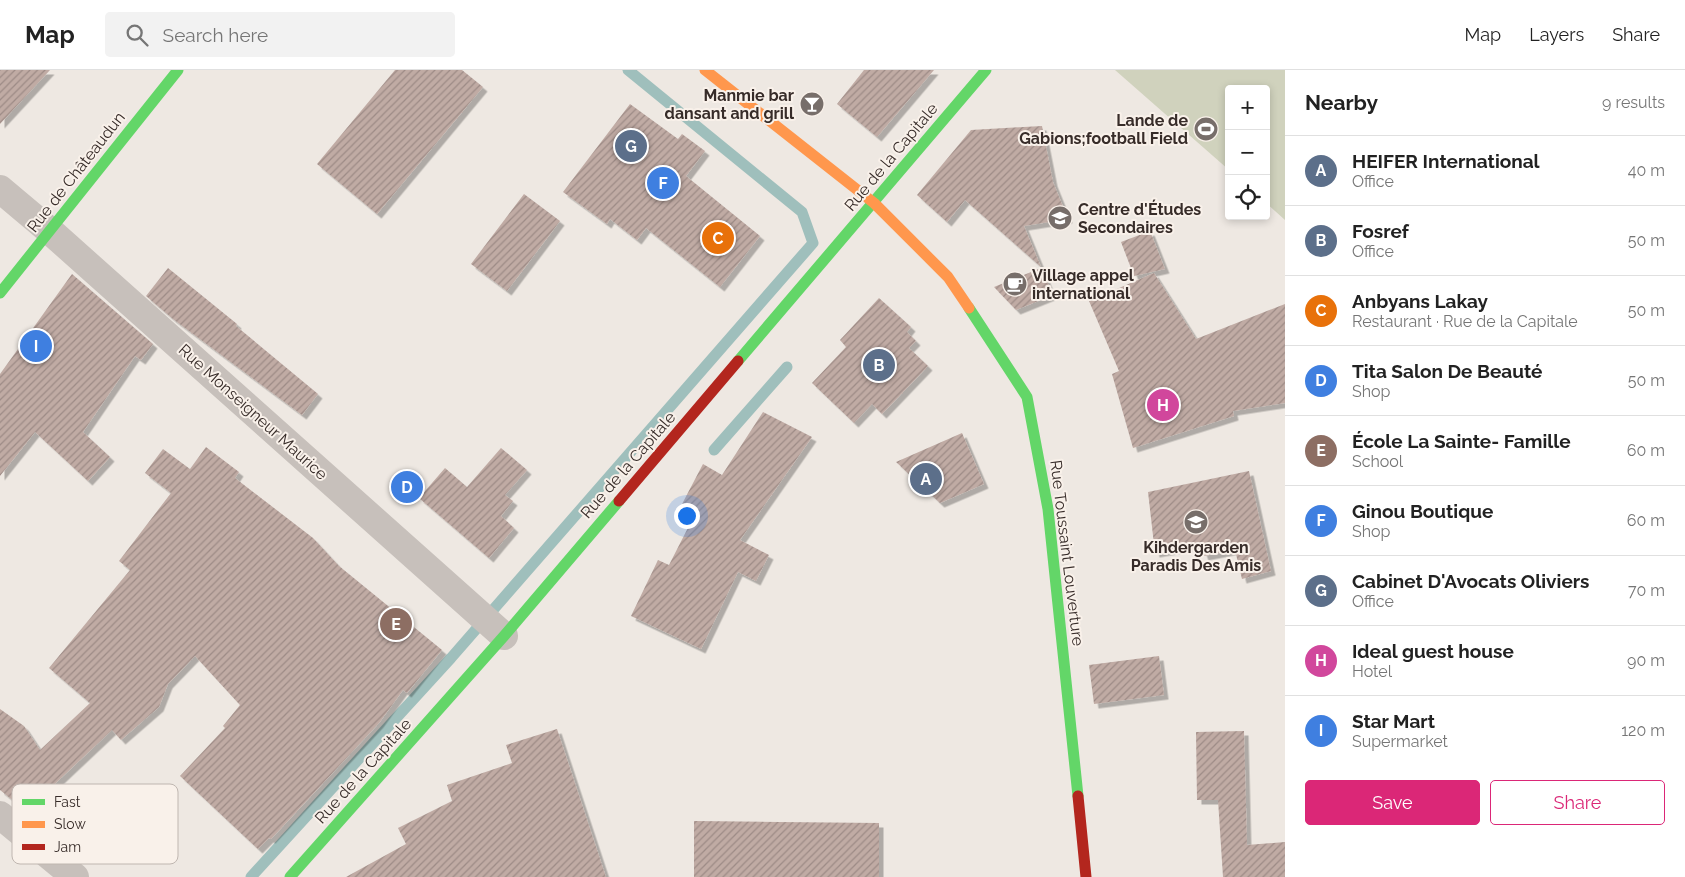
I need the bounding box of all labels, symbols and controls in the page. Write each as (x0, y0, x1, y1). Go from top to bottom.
search box (105, 12, 455, 57)
text: Map (25, 20, 75, 49)
icon: search (123, 21, 151, 49)
text: Search here (163, 24, 268, 46)
text: Map (1465, 24, 1501, 45)
text: Layers (1529, 24, 1584, 45)
text: Share (1612, 24, 1660, 45)
map controls (1225, 85, 1270, 220)
button: + (1225, 85, 1270, 130)
place label: Manmie bar dansant and grill (665, 86, 795, 123)
text: Nearby (1305, 90, 1378, 115)
bar icon: Manmie bar dansant and grill (799, 91, 825, 117)
text: 9 results (1602, 93, 1665, 112)
street label: Rue de la Capitale (840, 99, 942, 215)
street label: Rue de Châteaudun (23, 108, 129, 236)
place label: Lande de Gabions;football Field (1019, 111, 1188, 148)
sports icon: Lande de Gabions;football Field (1193, 116, 1219, 142)
pin: G (615, 127, 647, 165)
button: − (1225, 130, 1270, 175)
text: HEIFER International (1352, 150, 1540, 172)
text: A (1316, 161, 1326, 180)
text: 40 m (1628, 161, 1665, 180)
pin: F (647, 164, 679, 202)
text: Office (1352, 172, 1394, 191)
button: locate (1225, 175, 1270, 220)
place label: Centre d'Études Secondaires (1078, 199, 1201, 237)
school or university icon: Centre d'Études Secondaires (1047, 205, 1073, 231)
pin: C (702, 219, 734, 257)
text: Fosref (1352, 220, 1409, 242)
text: B (1316, 231, 1326, 250)
text: 50 m (1628, 231, 1665, 250)
text: Office (1352, 242, 1394, 261)
place label: Village appel international (1032, 266, 1135, 303)
cafe icon: Village appel international (1002, 271, 1028, 297)
text: Anbyans Lakay (1352, 290, 1488, 312)
text: C (1316, 301, 1326, 320)
text: 50 m (1628, 301, 1665, 320)
text: Restaurant · Rue de la Capitale (1352, 312, 1578, 331)
pin: I (20, 327, 52, 365)
street label: Rue Monseigneur Maurice (175, 340, 331, 484)
pin: B (863, 346, 895, 384)
text: Tita Salon De Beauté (1352, 360, 1542, 382)
text: D (1315, 371, 1327, 390)
text: 50 m (1628, 371, 1665, 390)
text: Shop (1352, 382, 1390, 401)
pin: H (1147, 386, 1179, 424)
street label: Rue de la Capitale (577, 408, 679, 522)
text: École La Sainte- Famille (1352, 430, 1571, 452)
text: E (1316, 441, 1326, 460)
text: 60 m (1627, 441, 1665, 460)
text: School (1352, 452, 1403, 471)
street label: Rue Toussaint Louverture (1046, 459, 1088, 647)
pin: A (910, 460, 942, 498)
pin: D (391, 468, 423, 506)
text: Ginou Boutique (1352, 500, 1493, 522)
your location (674, 503, 700, 529)
school or university icon: Kihdergarden Paradis Des Amis (1183, 509, 1209, 535)
text: F (1316, 511, 1326, 530)
text: 60 m (1627, 511, 1665, 530)
text: Shop (1352, 522, 1390, 541)
place label: Kihdergarden Paradis Des Amis (1131, 538, 1261, 575)
text: Cabinet D'Avocats Oliviers (1352, 570, 1590, 592)
text: G (1315, 581, 1327, 600)
text: 70 m (1628, 581, 1665, 600)
text: Office (1352, 592, 1394, 611)
pin: E (380, 605, 412, 643)
text: Ideal guest house (1352, 640, 1514, 662)
text: H (1315, 651, 1327, 670)
text: 90 m (1627, 651, 1665, 670)
text: Hotel (1352, 662, 1392, 681)
text: Star Mart (1352, 710, 1435, 732)
street label: Rue de la Capitale (311, 715, 415, 827)
text: I (1319, 721, 1323, 740)
text: 120 m (1621, 721, 1665, 740)
text: Supermarket (1352, 732, 1448, 751)
button: Save (1305, 780, 1480, 825)
button: Share (1490, 780, 1665, 825)
legend (12, 784, 178, 864)
text: Fast (54, 794, 81, 810)
text: Slow (54, 816, 86, 832)
text: Jam (54, 839, 81, 855)

